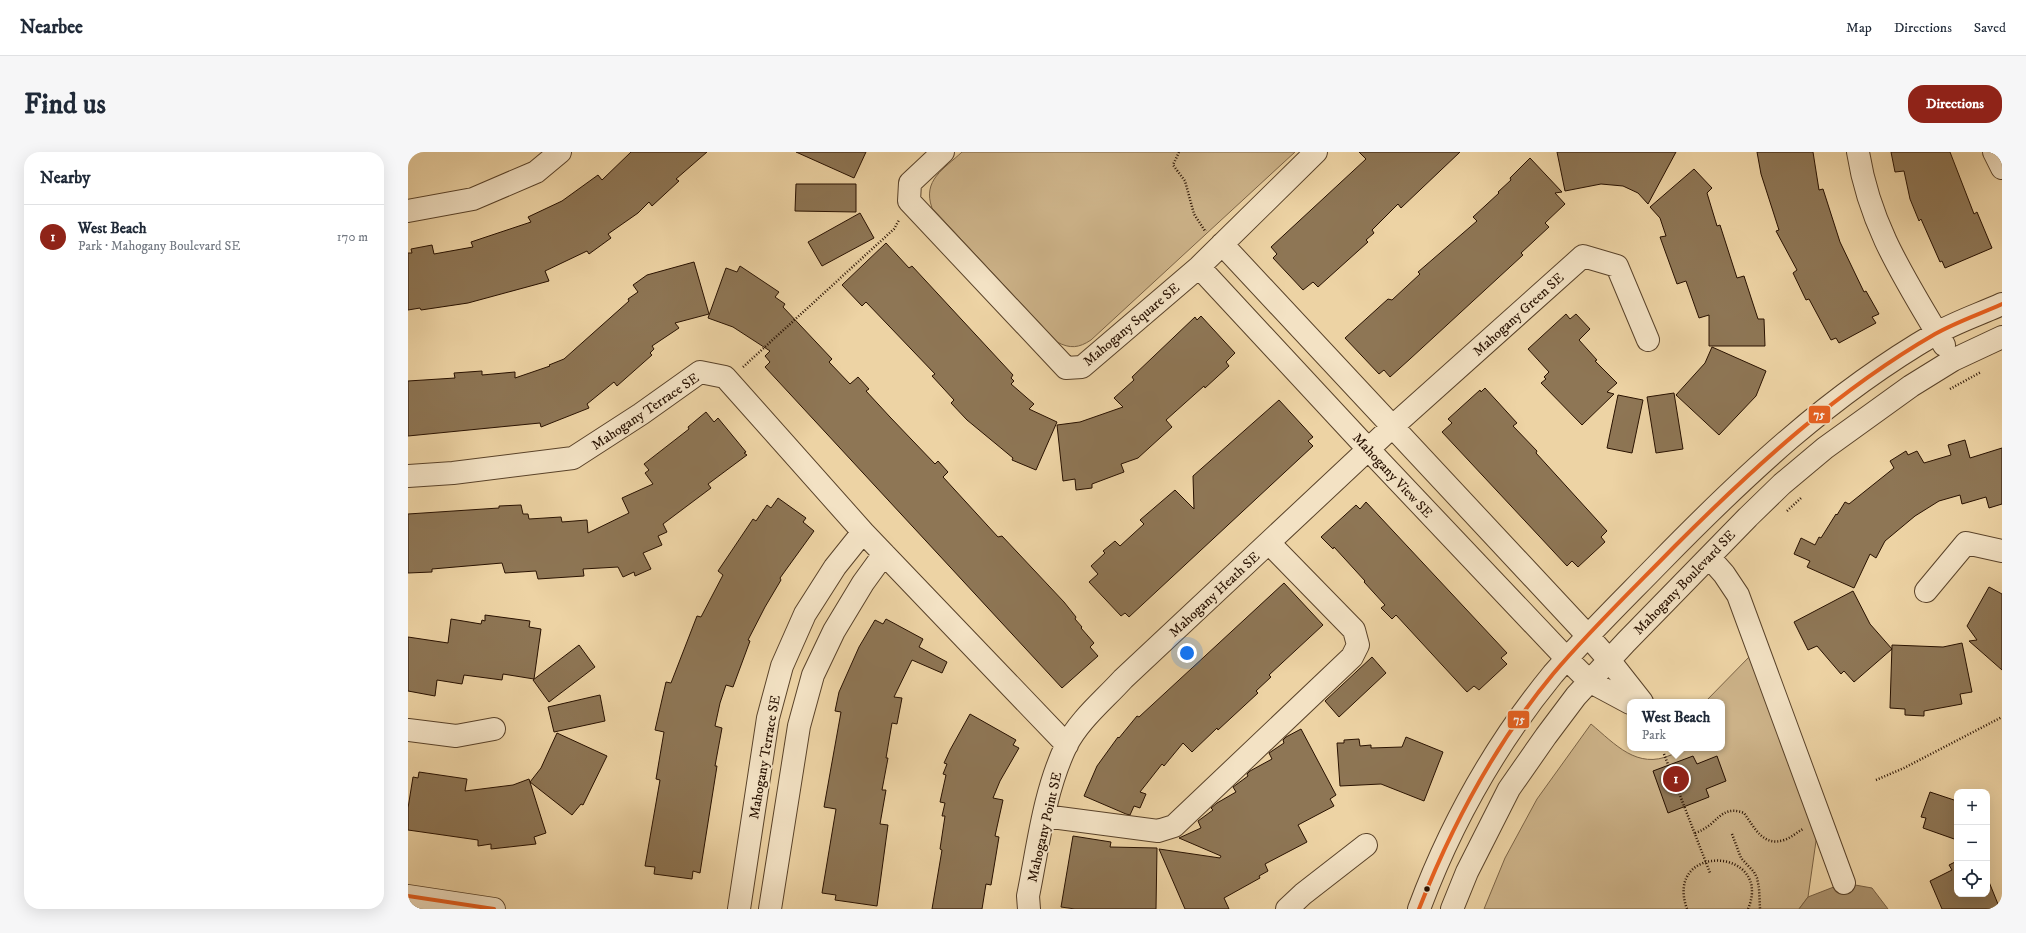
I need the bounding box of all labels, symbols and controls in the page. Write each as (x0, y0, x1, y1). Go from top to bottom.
text: Nearbee (20, 16, 83, 39)
text: Map (1846, 19, 1872, 37)
text: Directions (1894, 19, 1952, 37)
text: Saved (1974, 19, 2006, 37)
button: Directions (1908, 85, 2002, 123)
text: Find us (24, 87, 106, 122)
text: Nearby (40, 167, 90, 189)
text: West Beach (78, 219, 147, 238)
text: 1 (51, 229, 55, 245)
text: 170 m (337, 229, 368, 245)
text: Park · Mahogany Boulevard SE (78, 238, 240, 254)
street label: Mahogany Green SE (1469, 269, 1568, 360)
street label: Mahogany Square SE (1080, 279, 1184, 370)
street label: Mahogany Terrace SE (588, 369, 703, 454)
line badge: 75 (1808, 405, 1831, 424)
text: 75 (1813, 408, 1825, 422)
street label: Mahogany View SE (1348, 429, 1436, 522)
street label: Mahogany Boulevard SE (1630, 526, 1740, 639)
street label: Mahogany Heath SE (1165, 548, 1264, 642)
your location (1177, 643, 1197, 663)
street label: Mahogany Terrace SE (745, 694, 785, 821)
popup (1627, 699, 1725, 751)
text: West Beach (1642, 708, 1710, 727)
line badge: 75 (1507, 710, 1530, 729)
text: 75 (1513, 713, 1525, 727)
text: Park (1642, 727, 1666, 743)
pin: 1 (1663, 764, 1689, 794)
street label: Mahogany Point SE (1024, 770, 1066, 884)
map controls (1954, 789, 1990, 897)
button: + (1954, 789, 1990, 825)
button: − (1954, 825, 1990, 861)
button: locate (1954, 861, 1990, 897)
unlabelled marker (1422, 884, 1432, 894)

